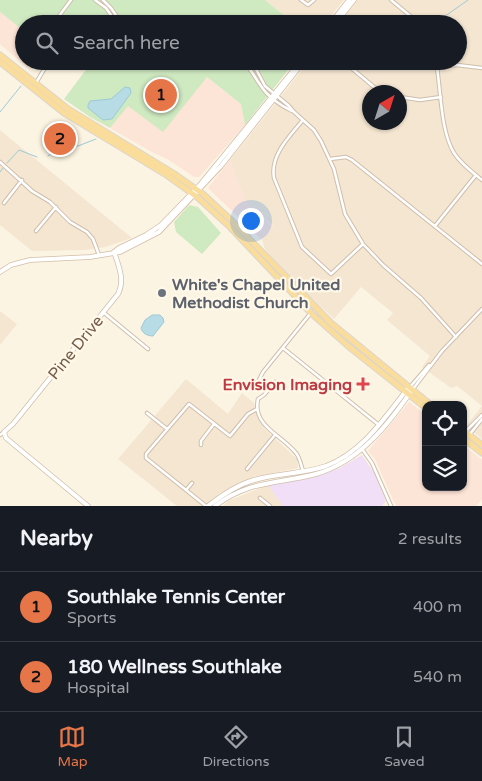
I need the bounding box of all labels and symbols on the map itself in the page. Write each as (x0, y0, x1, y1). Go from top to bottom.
pin: 1 (145, 76, 177, 114)
north arrow (362, 85, 407, 130)
pin: 2 (44, 120, 76, 158)
your location (238, 208, 264, 234)
place label: White's Chapel United Methodist Church (172, 275, 340, 313)
marker: White's Chapel United Methodist Church (156, 287, 168, 299)
street label: Pine Drive (44, 311, 108, 384)
place label: Envision Imaging (223, 375, 352, 395)
marker: Envision Imaging (356, 377, 370, 391)

